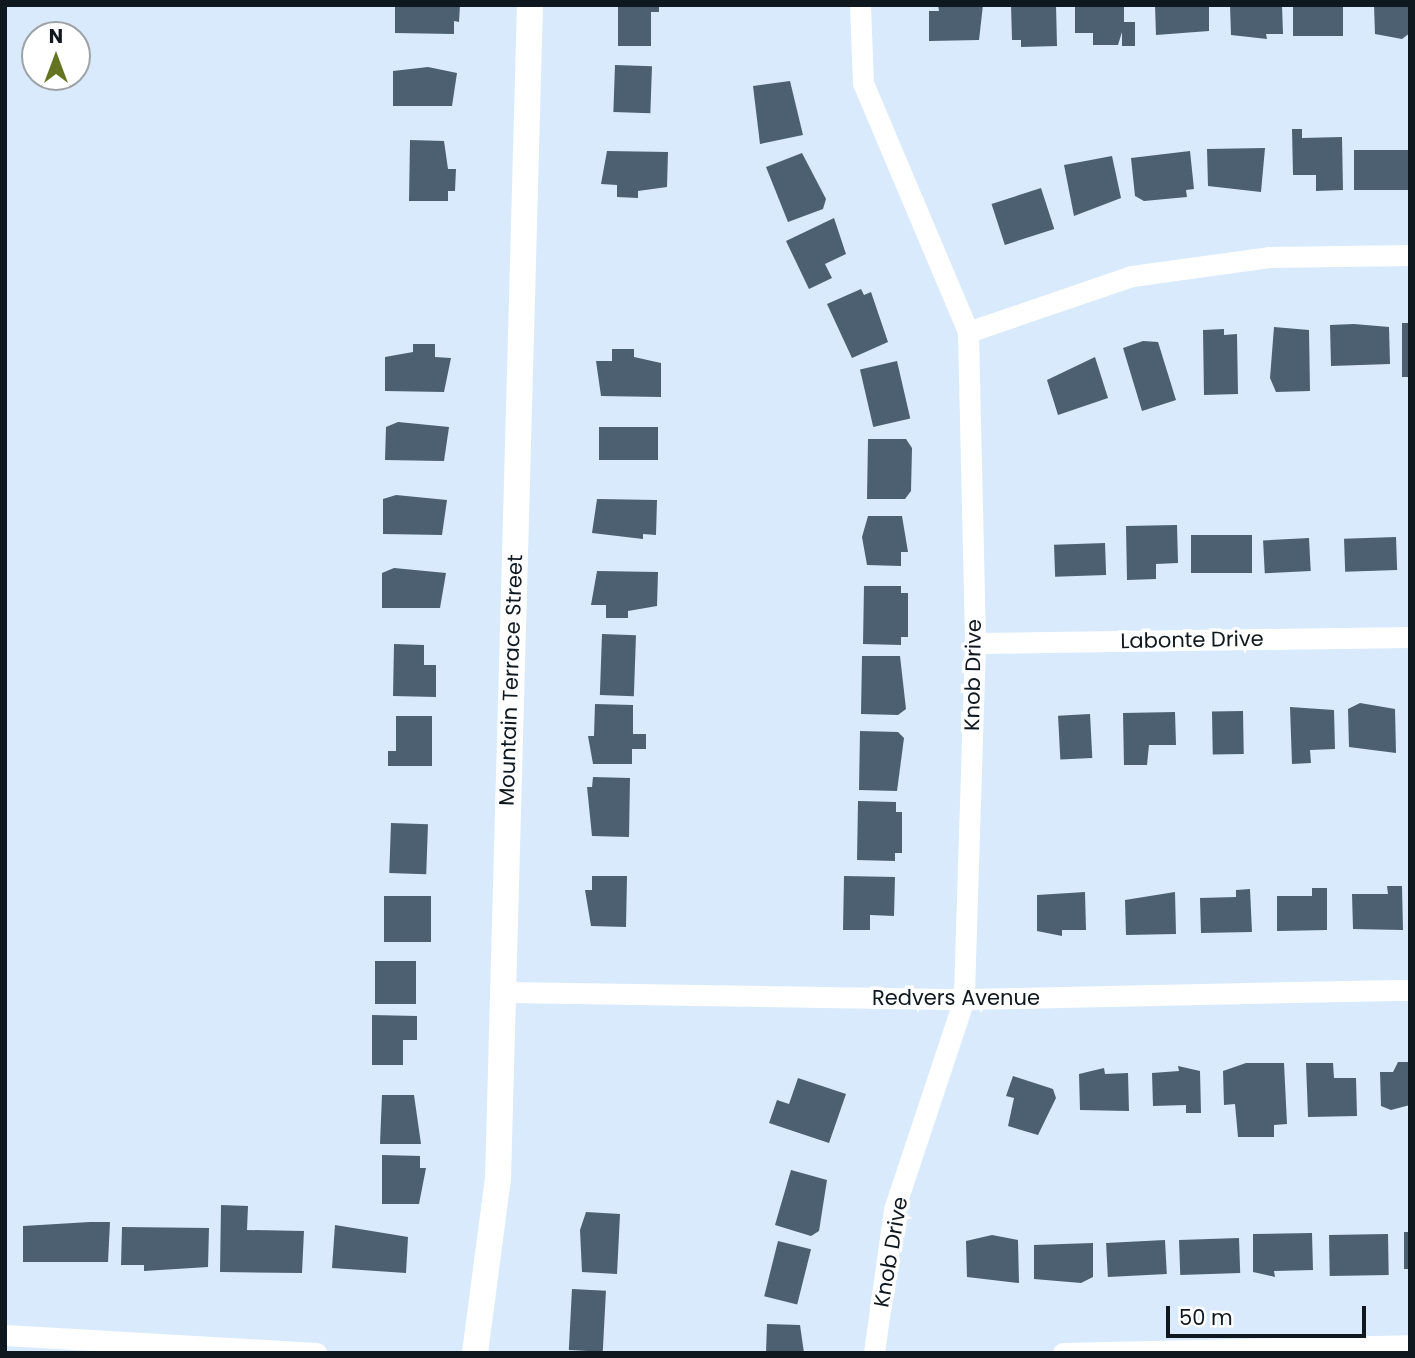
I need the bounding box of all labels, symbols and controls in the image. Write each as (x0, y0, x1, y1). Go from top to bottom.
north arrow (21, 21, 91, 91)
text: N (49, 23, 63, 50)
street label: Mountain Terrace Street (494, 554, 528, 806)
street label: Knob Drive (959, 619, 987, 731)
street label: Labonte Drive (1120, 626, 1264, 654)
street label: Redvers Avenue (872, 985, 1040, 1011)
street label: Knob Drive (869, 1195, 913, 1309)
scale bar (1170, 1292, 1370, 1336)
text: 50 m (1179, 1303, 1233, 1332)

